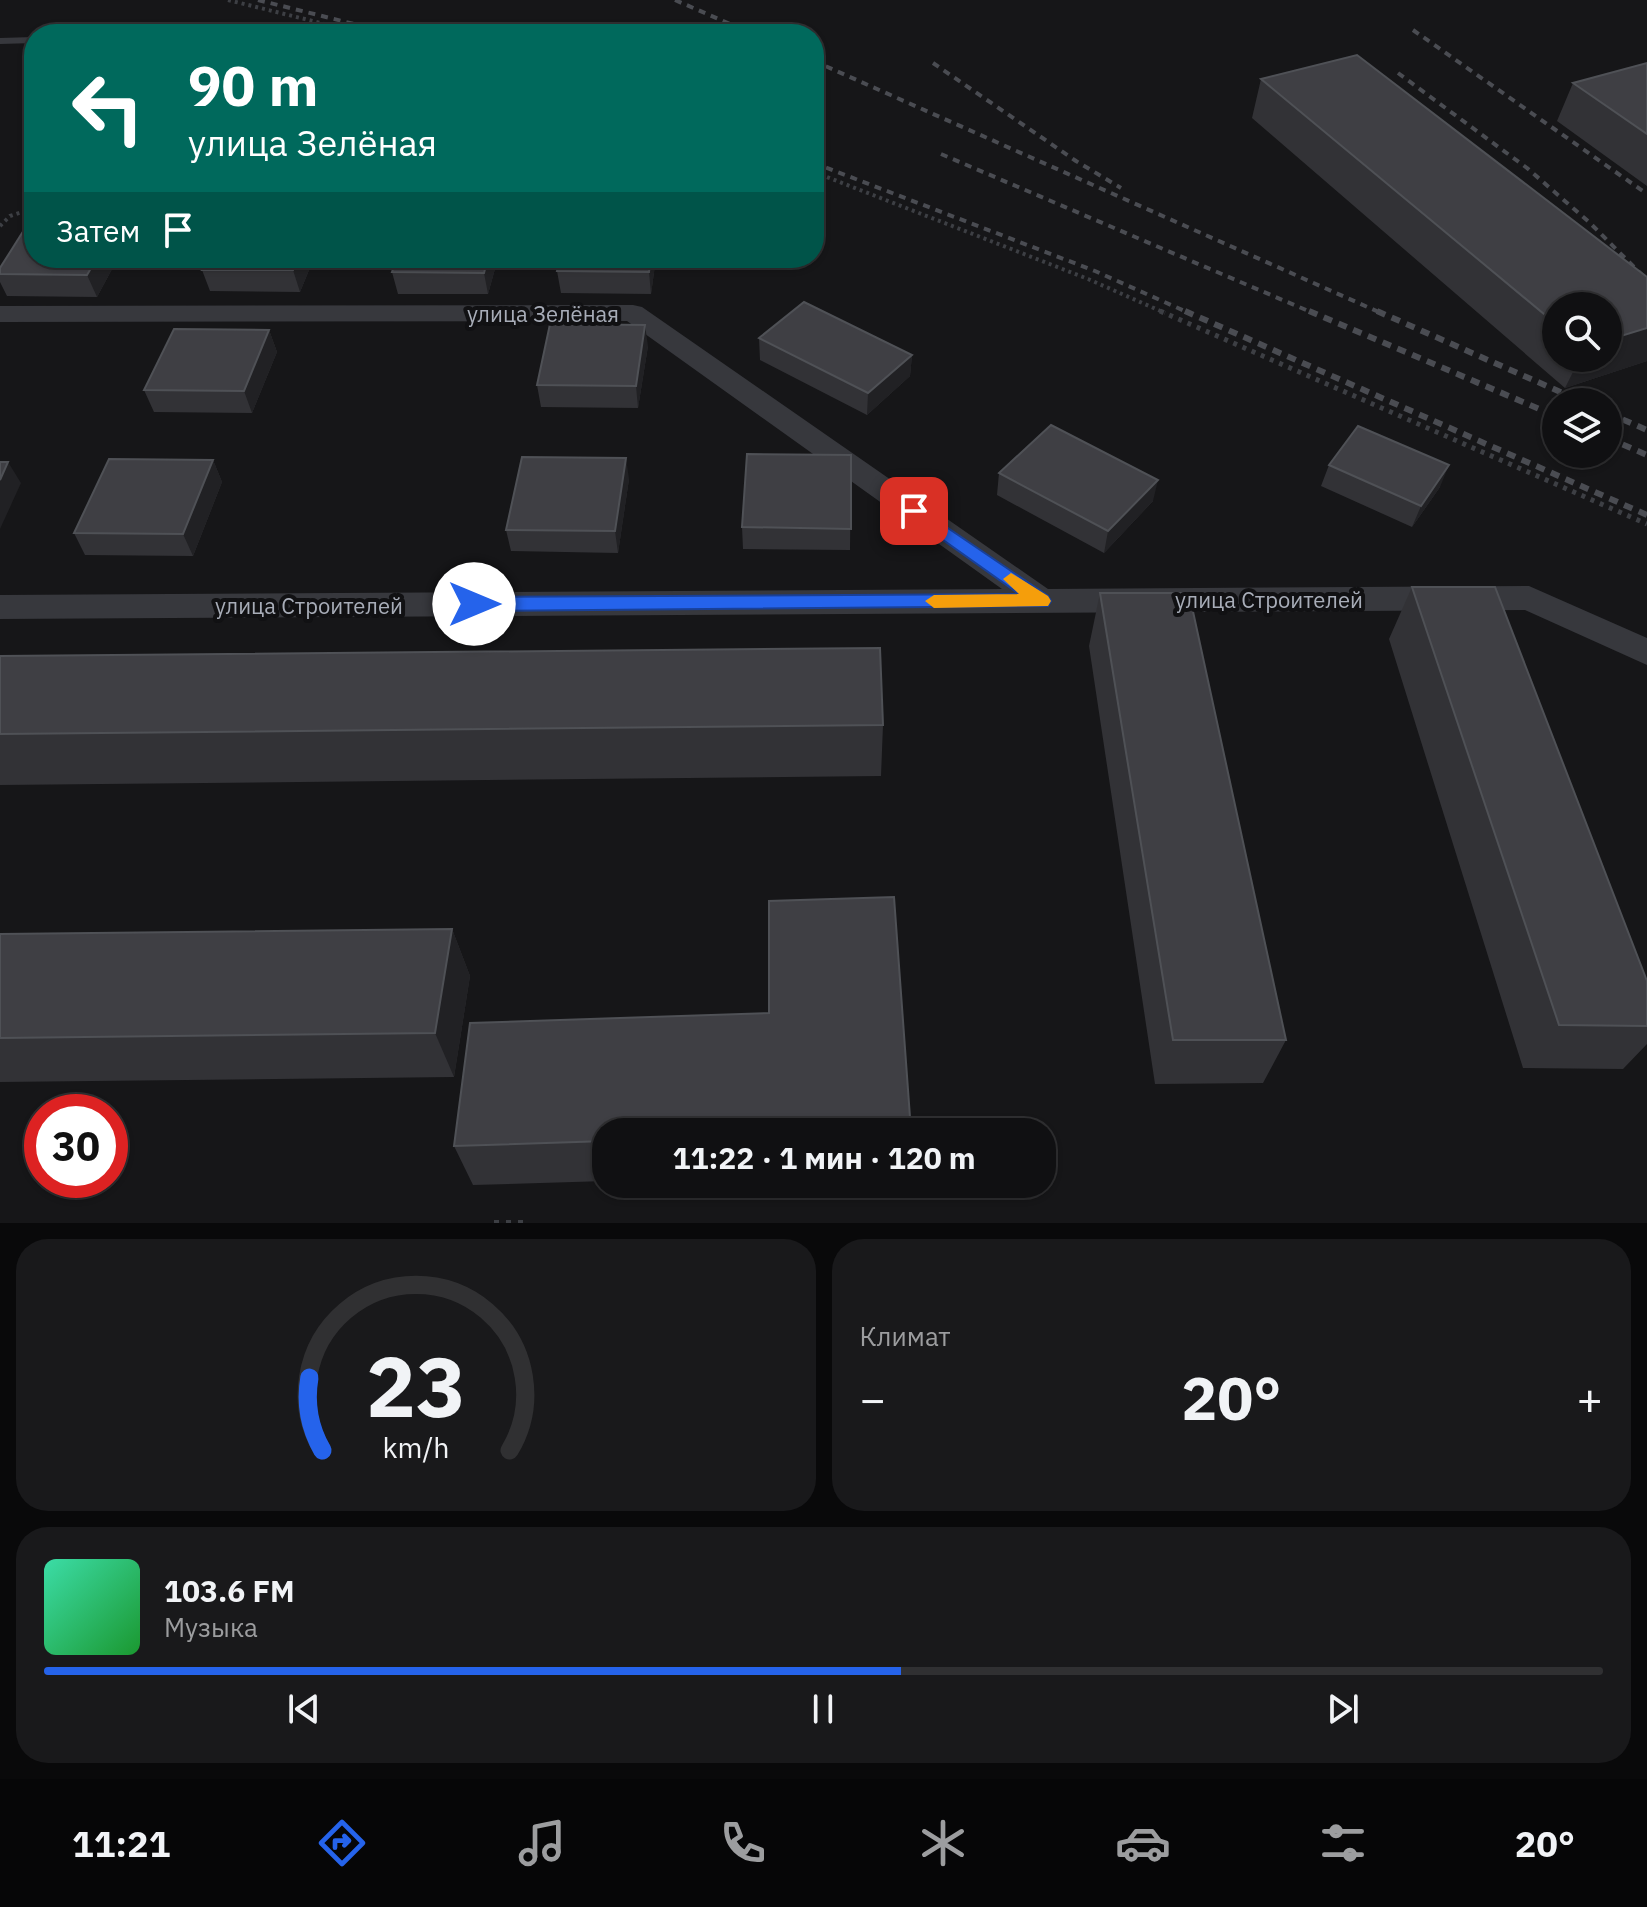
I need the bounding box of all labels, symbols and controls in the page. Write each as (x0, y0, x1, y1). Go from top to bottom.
text: 90 m (188, 49, 318, 121)
icon: left (56, 56, 160, 160)
text: улица Зелёная (188, 119, 437, 166)
icon: arrive (156, 208, 200, 252)
text: Затем (56, 211, 140, 250)
map controls (1542, 292, 1622, 468)
button: search (1542, 292, 1622, 372)
street label: улица Зелёная (467, 299, 619, 328)
button: layers (1542, 388, 1622, 468)
pin (880, 477, 948, 545)
icon: arrive (892, 489, 936, 533)
position arrow (432, 562, 516, 646)
street label: улица Строителей (1175, 585, 1363, 614)
street label: улица Строителей (215, 591, 403, 620)
speed limit sign: 30 (24, 1094, 128, 1198)
text: 11:22 · 1 мин · 120 m (672, 1138, 976, 1177)
text: Климат (860, 1319, 951, 1353)
text: 23 (366, 1332, 466, 1440)
text: 20° (1181, 1358, 1281, 1437)
text: − (860, 1370, 886, 1427)
text: + (1577, 1370, 1603, 1427)
text: km/h (382, 1429, 449, 1466)
text: 103.6 FM (164, 1571, 295, 1610)
text: Музыка (164, 1610, 258, 1644)
icon: previous (282, 1687, 326, 1731)
icon: pause (801, 1687, 845, 1731)
icon: next (1321, 1687, 1365, 1731)
icon: directions (314, 1815, 370, 1871)
icon: music (514, 1815, 570, 1871)
icon: phone (715, 1815, 771, 1871)
icon: climate (915, 1815, 971, 1871)
icon: car (1115, 1815, 1171, 1871)
icon: filters (1315, 1815, 1371, 1871)
text: 11:21 (72, 1820, 170, 1867)
text: 20° (1515, 1820, 1575, 1867)

